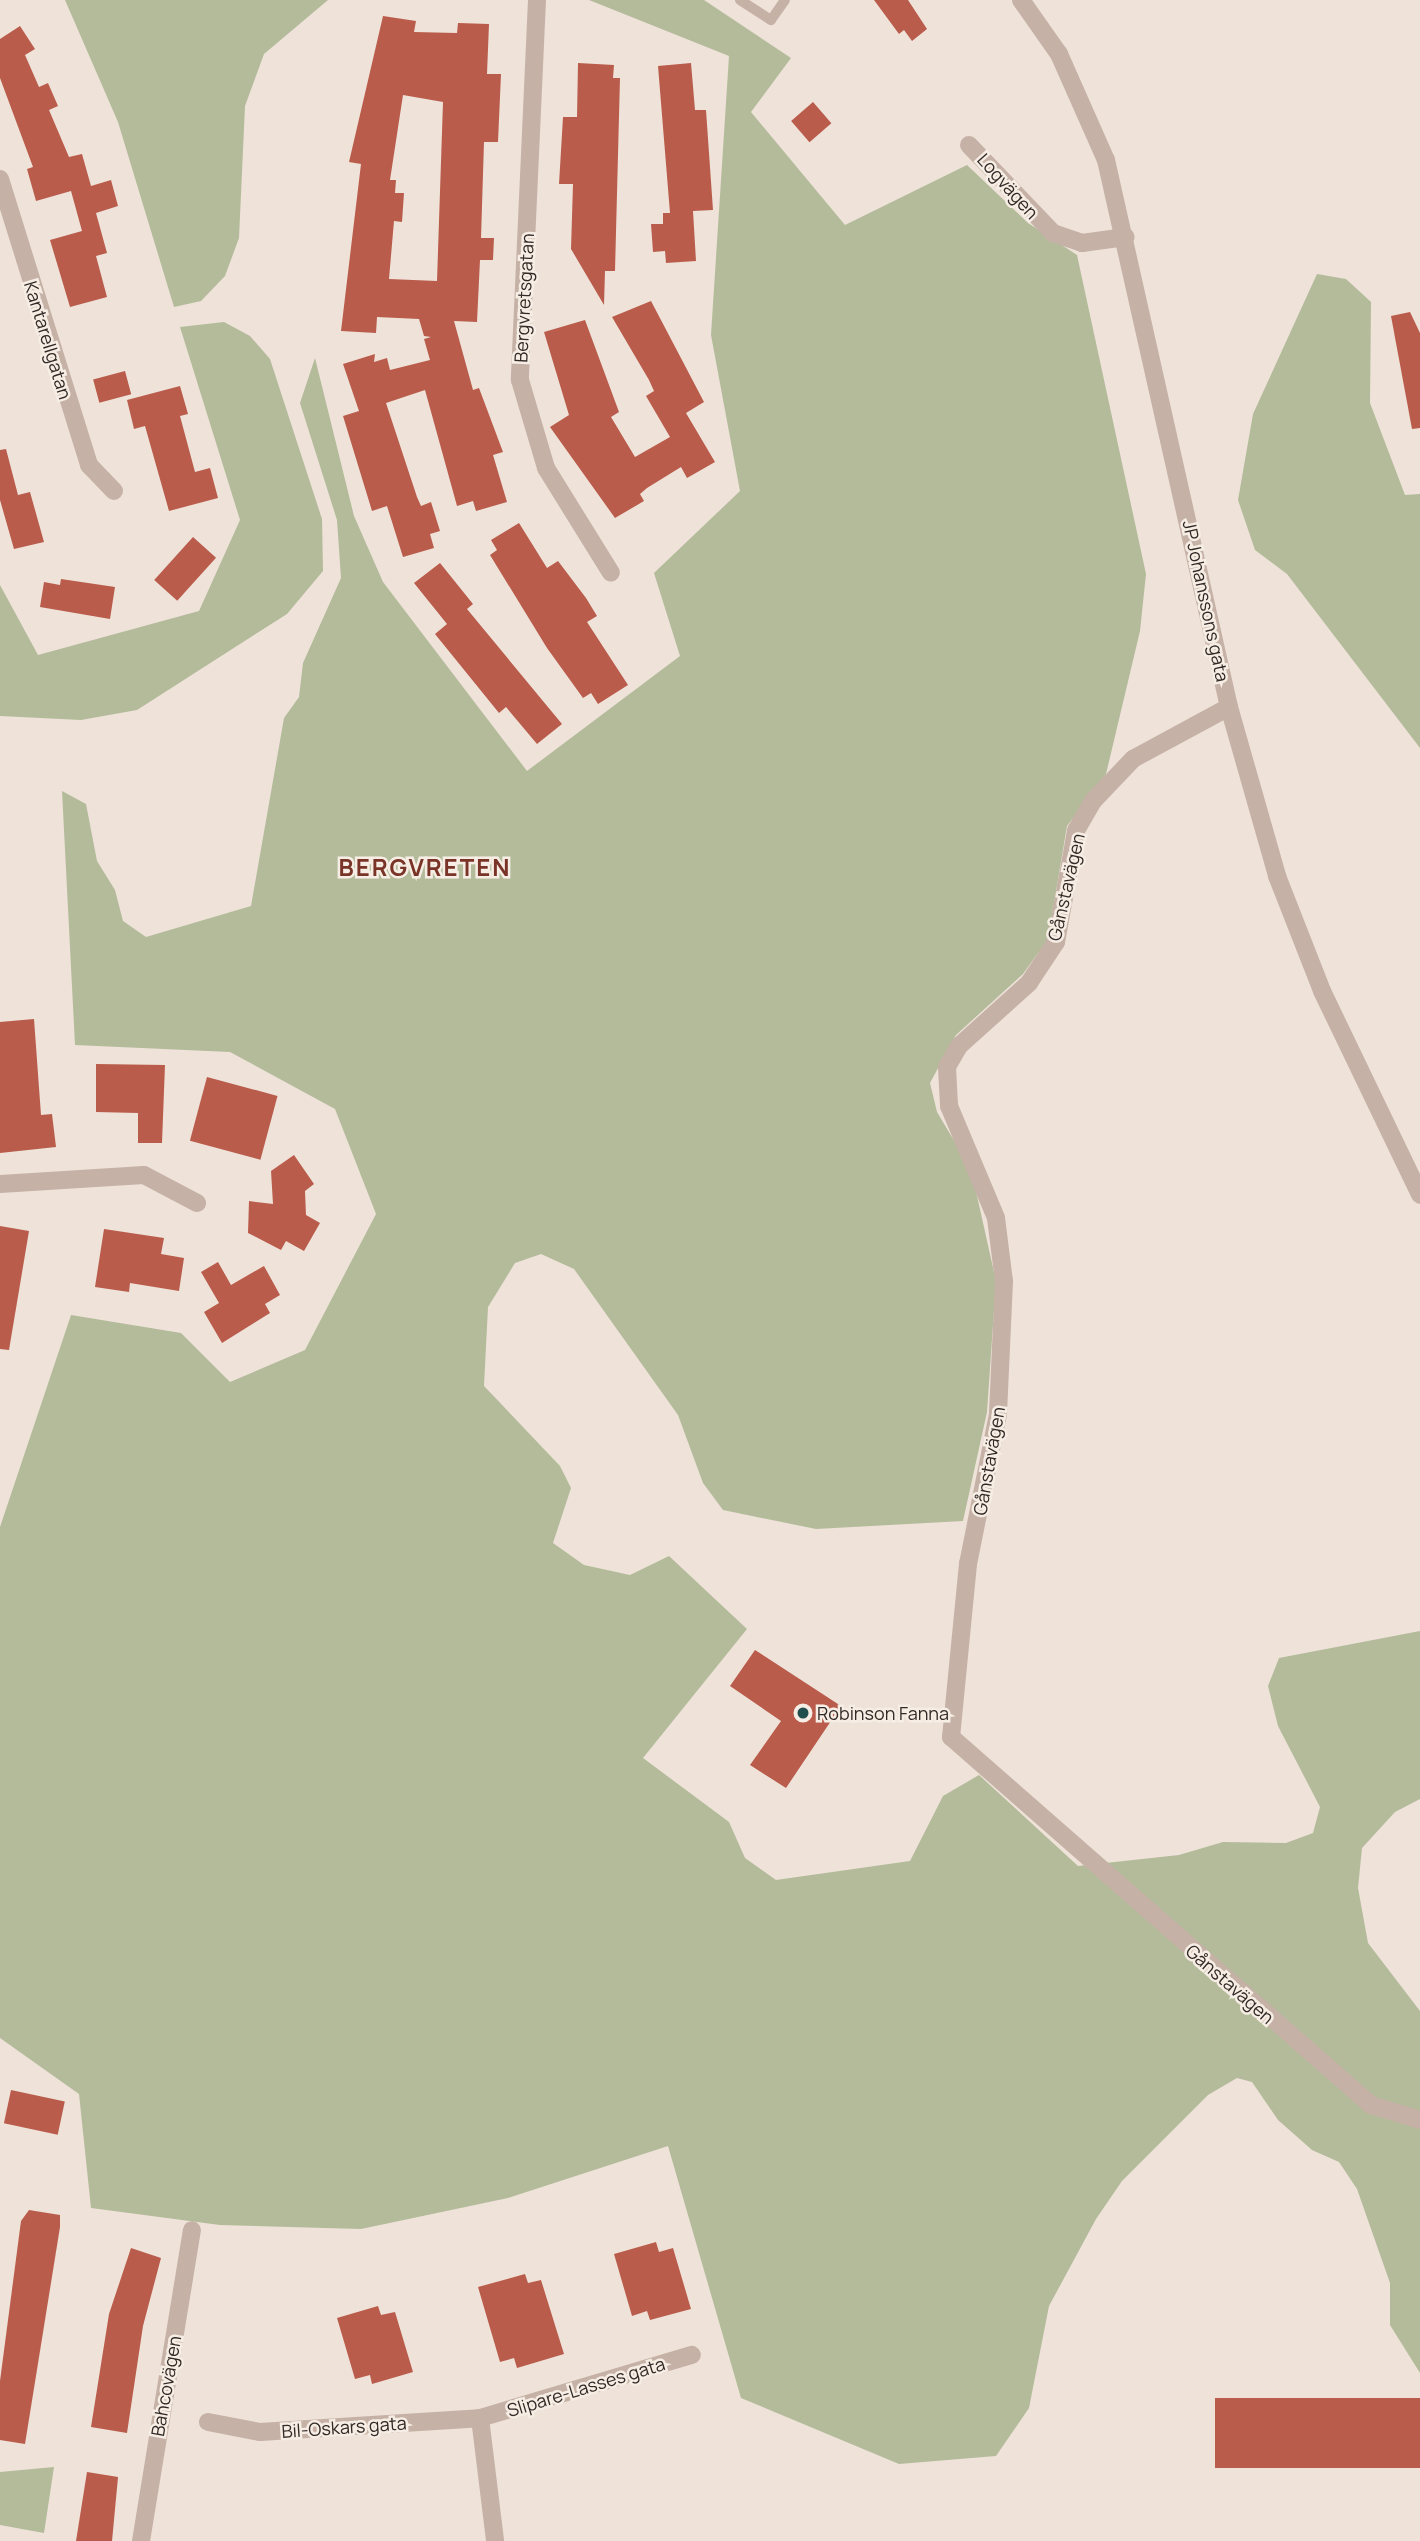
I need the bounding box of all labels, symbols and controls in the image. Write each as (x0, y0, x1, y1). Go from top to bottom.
street label: Logvägen (973, 149, 1043, 223)
street label: Bergvretsgatan (510, 233, 538, 363)
street label: Kantarellgatan (20, 278, 76, 402)
street label: JP Johanssons gata (1178, 518, 1234, 684)
street label: Gånstavägen (1043, 831, 1089, 943)
district label: BERGVRETEN (340, 853, 510, 881)
street label: Gånstavägen (969, 1405, 1009, 1517)
place label: Robinson Fanna (817, 1702, 949, 1724)
marker: Robinson Fanna (795, 1705, 811, 1721)
street label: Gånstavägen (1181, 1940, 1279, 2028)
street label: Bahcovägen (147, 2334, 185, 2438)
street label: Slipare-Lasses gata (504, 2353, 668, 2421)
street label: Bil-Oskars gata (281, 2412, 407, 2442)

